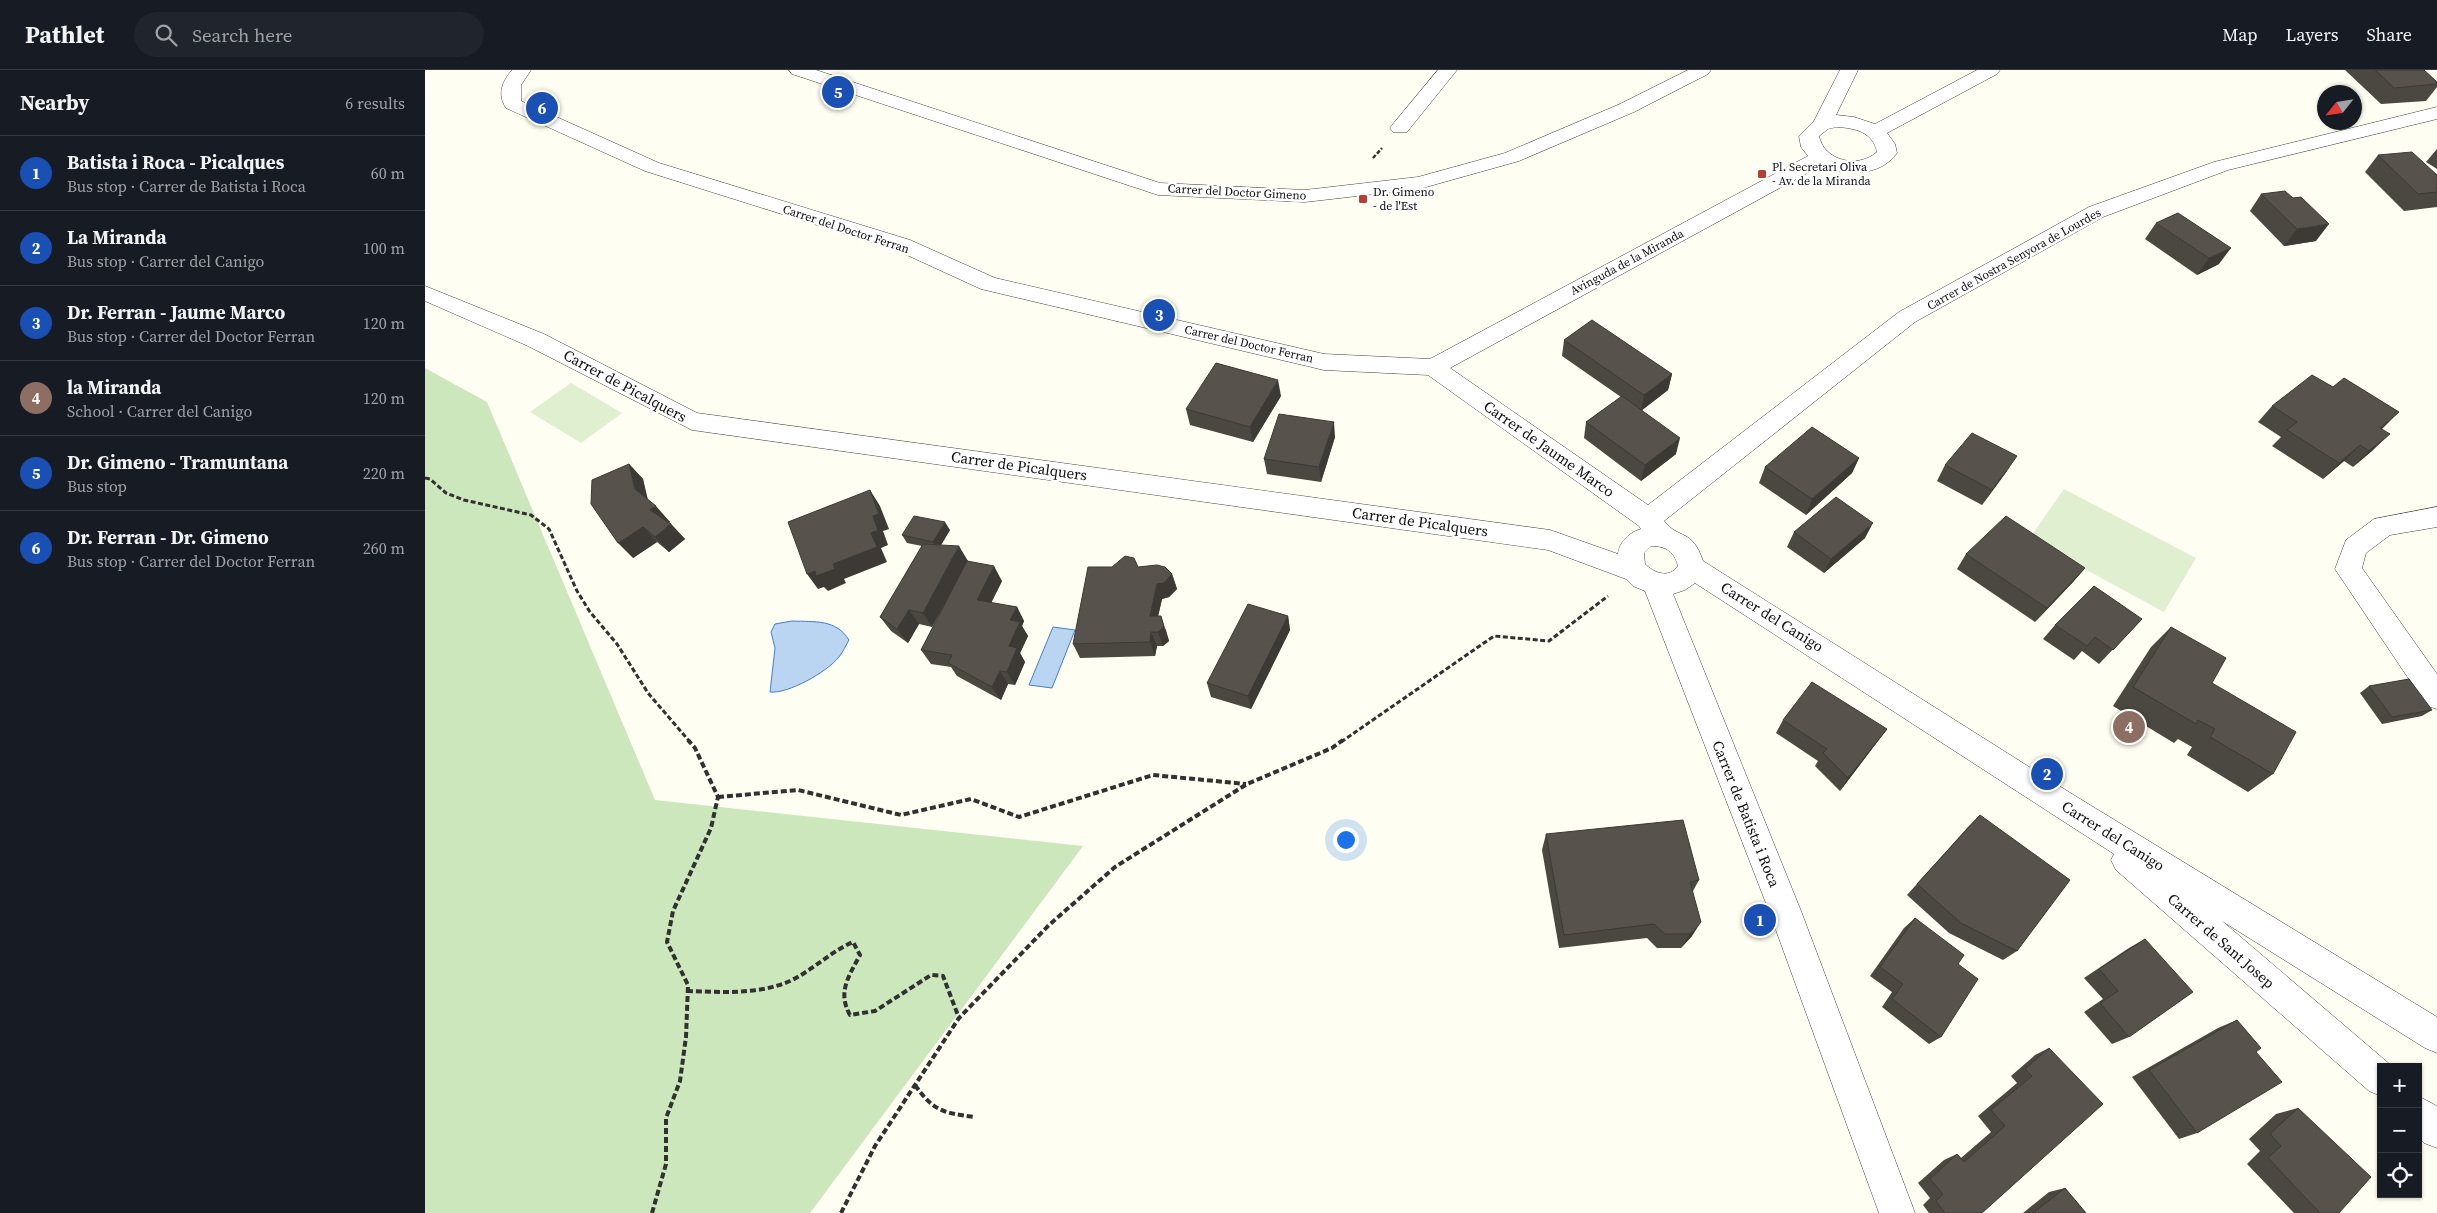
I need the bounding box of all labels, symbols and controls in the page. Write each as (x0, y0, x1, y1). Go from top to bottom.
search box (134, 12, 484, 57)
text: Pathlet (25, 18, 104, 51)
icon: search (152, 21, 180, 49)
text: Search here (192, 22, 293, 48)
text: Map (2222, 22, 2257, 47)
text: Layers (2285, 22, 2338, 47)
text: Share (2366, 22, 2412, 47)
pin: 5 (822, 73, 854, 111)
north arrow (2317, 85, 2362, 130)
text: Nearby (20, 88, 90, 117)
pin: 6 (526, 89, 558, 127)
text: 6 results (345, 92, 405, 114)
text: Batista i Roca - Picalques (67, 149, 284, 175)
place label: Pl. Secretari Oliva - Av. de la Miranda (1772, 159, 1872, 189)
text: 1 (32, 162, 40, 184)
text: 60 m (371, 162, 405, 184)
marker: Pl. Secretari Oliva - Av. de la Miranda (1756, 168, 1768, 180)
text: Bus stop · Carrer de Batista i Roca (67, 175, 306, 197)
street label: Carrer del Doctor Gimeno (1167, 180, 1307, 204)
place label: Dr. Gimeno - de l'Est (1373, 184, 1435, 214)
marker: Dr. Gimeno - de l'Est (1357, 193, 1369, 205)
street label: Carrer del Doctor Ferran (781, 201, 911, 257)
street label: Carrer de Nostra Senyora de Lourdes (1924, 204, 2104, 314)
text: La Miranda (67, 224, 167, 250)
street label: Avinguda de la Miranda (1567, 225, 1687, 299)
text: 2 (32, 237, 40, 259)
text: 100 m (363, 237, 405, 259)
text: Bus stop · Carrer del Canigo (67, 250, 264, 272)
pin: 3 (1143, 296, 1175, 334)
text: Dr. Ferran - Jaume Marco (67, 299, 285, 325)
text: 3 (32, 312, 40, 334)
text: 120 m (363, 312, 405, 334)
street label: Carrer del Doctor Ferran (1183, 321, 1315, 367)
text: Bus stop · Carrer del Doctor Ferran (67, 325, 315, 347)
street label: Carrer de Picalquers (560, 344, 691, 427)
text: la Miranda (67, 374, 161, 400)
text: 4 (32, 387, 40, 409)
text: 120 m (363, 387, 405, 409)
street label: Carrer de Jaume Marco (1480, 395, 1619, 502)
text: School · Carrer del Canigo (67, 400, 252, 422)
street label: Carrer de Picalquers (950, 446, 1088, 485)
text: Dr. Gimeno - Tramuntana (67, 449, 288, 475)
text: 5 (32, 462, 40, 484)
text: 220 m (363, 462, 405, 484)
text: Bus stop (67, 475, 127, 497)
street label: Carrer de Picalquers (1351, 502, 1489, 541)
text: Dr. Ferran - Dr. Gimeno (67, 524, 269, 550)
text: 6 (32, 537, 40, 559)
text: 260 m (363, 537, 405, 559)
text: Bus stop · Carrer del Doctor Ferran (67, 550, 315, 572)
street label: Carrer del Canigo (1717, 577, 1828, 657)
pin: 4 (2113, 708, 2145, 746)
street label: Carrer de Batista i Roca (1707, 737, 1786, 891)
pin: 2 (2031, 755, 2063, 793)
street label: Carrer del Canigo (2058, 796, 2169, 876)
your location (1333, 827, 1359, 853)
street label: Carrer de Sant Josep (2163, 888, 2280, 993)
pin: 1 (1744, 901, 1776, 939)
map controls (2377, 1063, 2422, 1198)
button: + (2377, 1063, 2422, 1108)
button: − (2377, 1108, 2422, 1153)
button: locate (2377, 1153, 2422, 1198)

